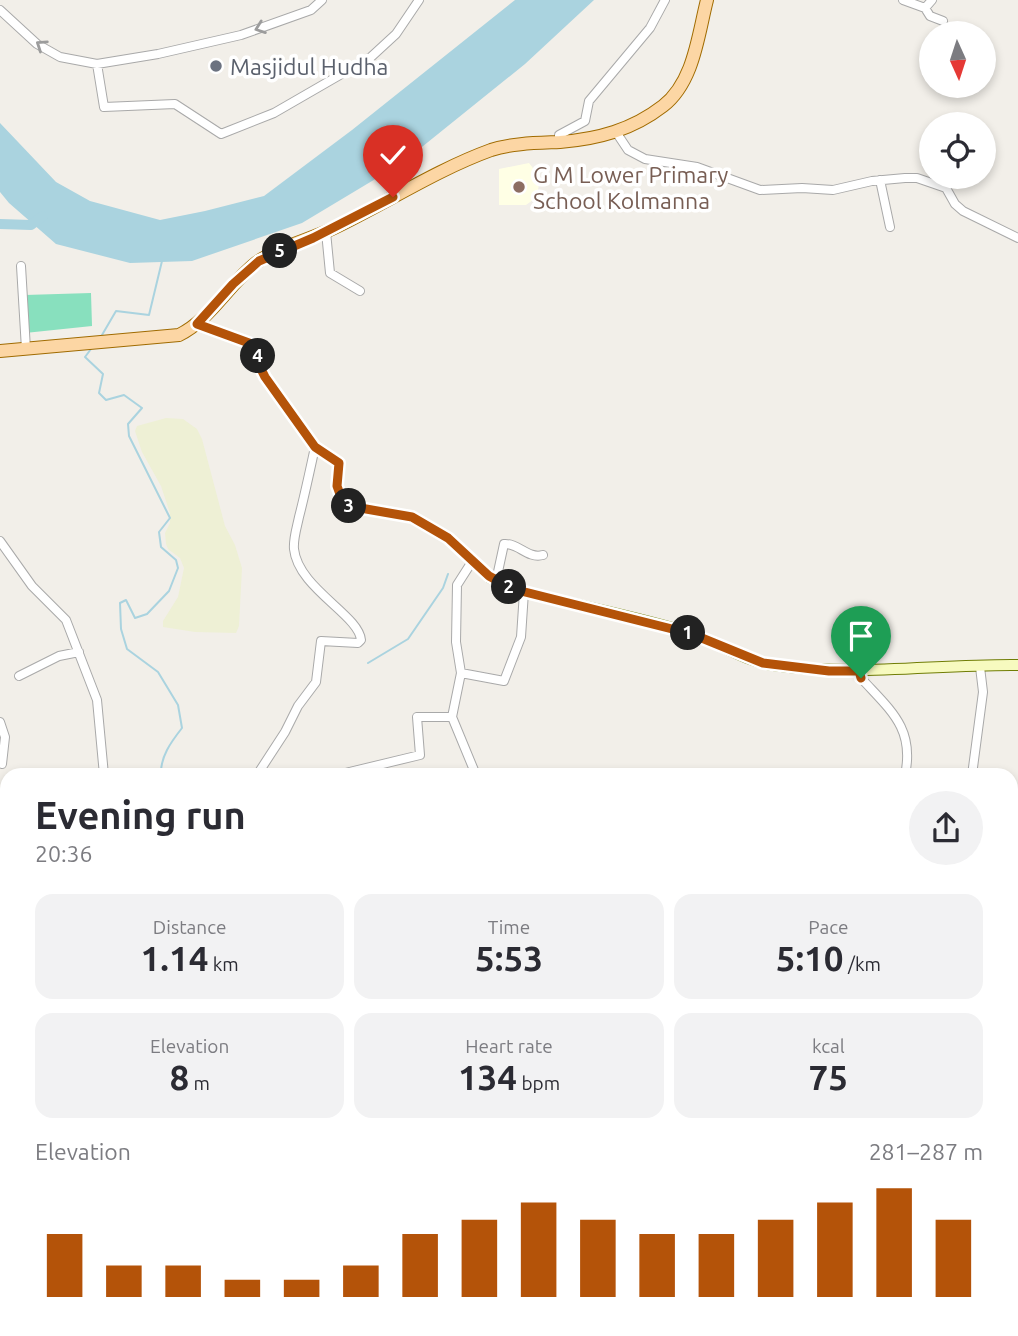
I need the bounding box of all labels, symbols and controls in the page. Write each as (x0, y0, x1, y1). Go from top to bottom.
one-way arrow (255, 20, 267, 34)
north arrow (919, 21, 996, 98)
map controls (919, 21, 996, 189)
one-way arrow (36, 40, 49, 53)
place label: Masjidul Hudha (230, 54, 388, 79)
marker: Masjidul Hudha (208, 58, 224, 74)
button: locate (919, 112, 996, 189)
pin (363, 125, 423, 197)
icon: check (374, 136, 412, 174)
place label: G M Lower Primary School Kolmanna (533, 162, 728, 213)
marker: G M Lower Primary School Kolmanna (511, 179, 527, 195)
pin: 5 (262, 233, 298, 268)
text: 5 (274, 239, 285, 261)
pin: 4 (240, 338, 276, 374)
text: 4 (252, 344, 263, 366)
pin: 3 (332, 489, 366, 524)
text: 3 (343, 494, 354, 516)
pin: 2 (491, 570, 526, 604)
text: 2 (503, 575, 514, 597)
pin (831, 606, 891, 678)
pin: 1 (670, 616, 706, 650)
icon: arrive (842, 617, 880, 655)
text: 1 (682, 621, 693, 643)
button: share (909, 791, 983, 865)
text: Evening run (35, 794, 246, 836)
text: 20:36 (35, 841, 93, 866)
text: Distance (153, 916, 226, 938)
text: Time (488, 916, 530, 938)
text: Pace (808, 916, 848, 938)
text: 1.14 (141, 938, 208, 978)
text: 5:53 (475, 938, 543, 978)
text: 5:10 (776, 938, 844, 978)
text: km (208, 953, 239, 975)
text: /km (844, 953, 881, 975)
text: Elevation (150, 1035, 229, 1057)
text: Heart rate (465, 1035, 553, 1057)
text: kcal (812, 1035, 845, 1057)
text: 8 (169, 1057, 189, 1097)
text: 134 (458, 1057, 517, 1097)
text: 75 (809, 1057, 848, 1097)
text: m (189, 1072, 210, 1094)
text: bpm (517, 1072, 560, 1094)
text: Elevation (35, 1139, 131, 1164)
text: 281–287 m (869, 1139, 983, 1164)

